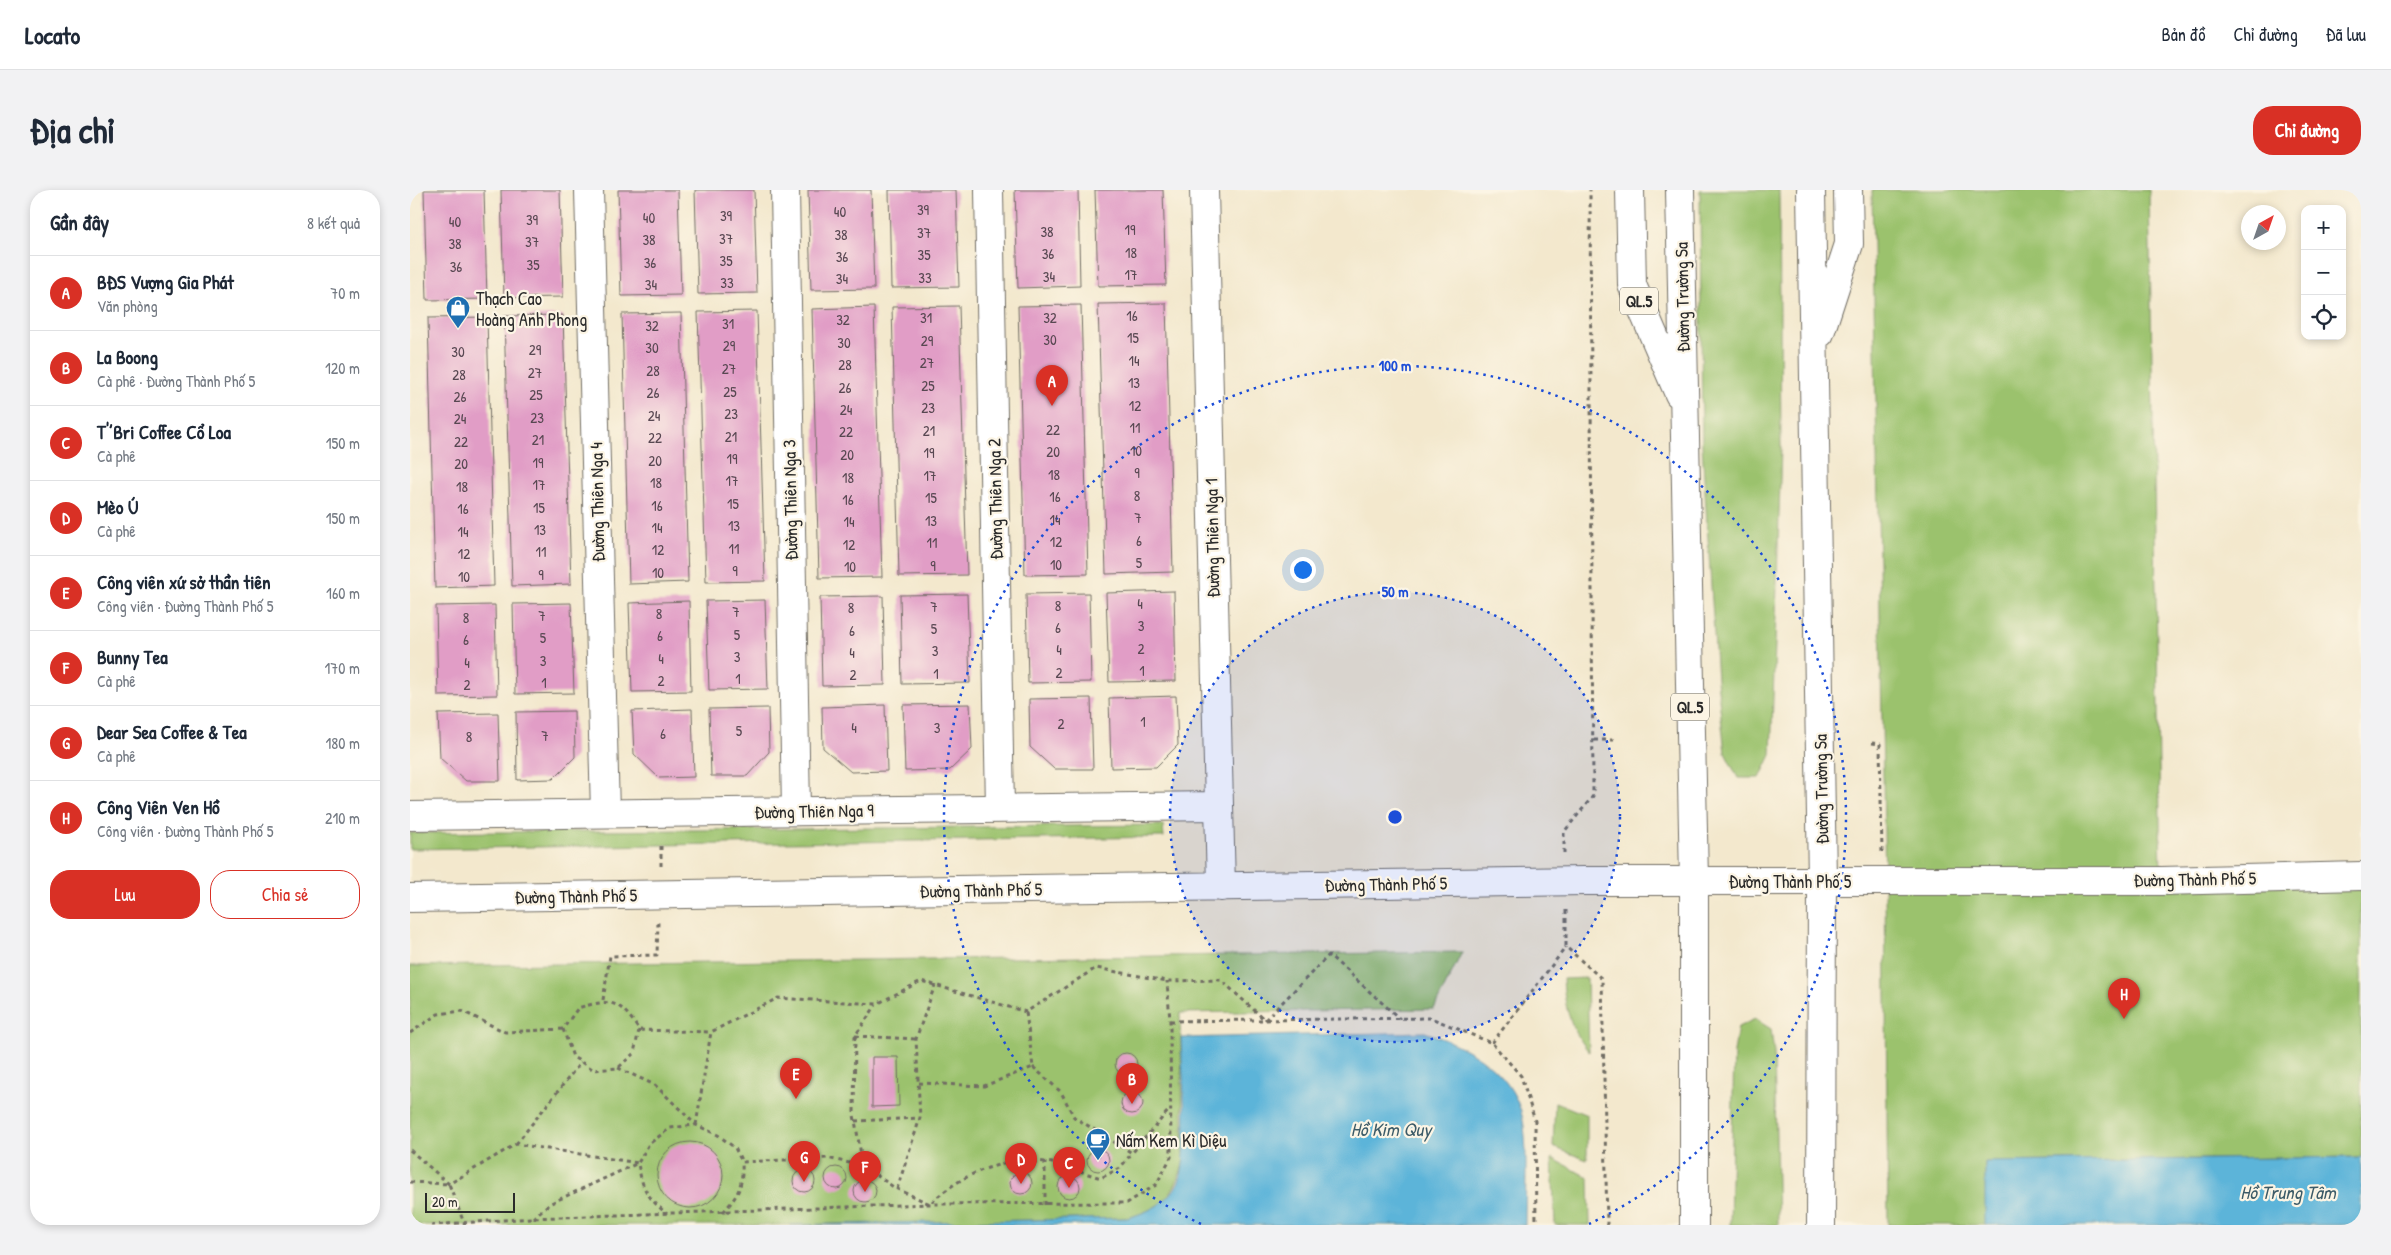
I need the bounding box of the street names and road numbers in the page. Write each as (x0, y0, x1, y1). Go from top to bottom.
street label: Đường Trường Sa (1669, 242, 1695, 352)
road number: QL.5 (1620, 288, 1658, 314)
street label: Đường Thiên Nga 2 (981, 438, 1009, 560)
street label: Đường Thiên Nga 3 (776, 439, 804, 561)
street label: Đường Thiên Nga 4 (583, 442, 611, 562)
street label: Đường Thiên Nga 1 (1198, 478, 1226, 598)
road number: QL.5 (1671, 694, 1709, 720)
street label: Đường Trường Sa (1808, 734, 1834, 844)
street label: Đường Thiên Nga 9 (754, 797, 874, 825)
street label: Đường Thành Phố 5 (2133, 865, 2257, 893)
street label: Đường Thành Phố 5 (1729, 869, 1852, 894)
street label: Đường Thành Phố 5 (1324, 870, 1448, 898)
street label: Đường Thành Phố 5 (919, 876, 1043, 904)
street label: Đường Thành Phố 5 (514, 882, 638, 910)

